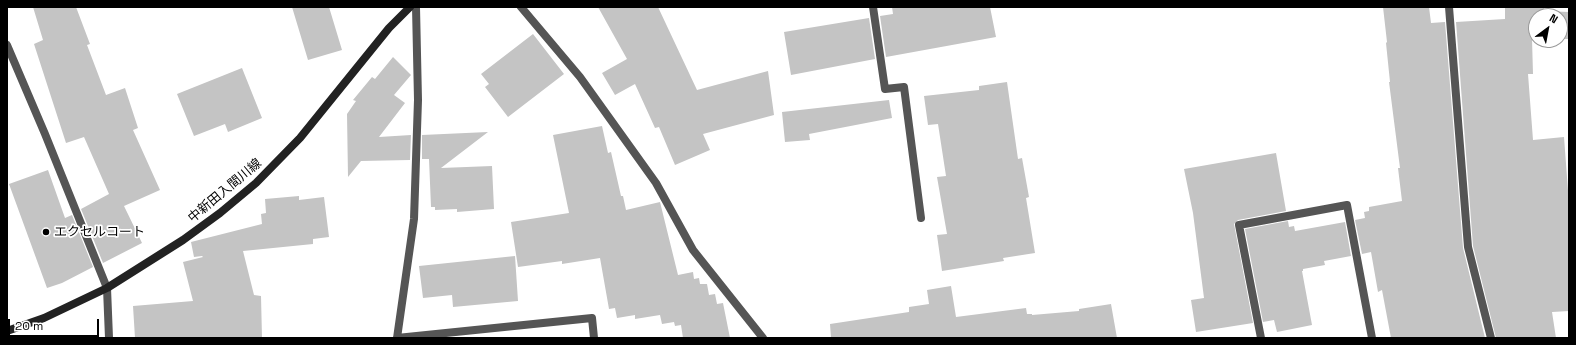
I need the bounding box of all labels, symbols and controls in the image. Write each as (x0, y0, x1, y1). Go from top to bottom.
north arrow (1528, 8, 1568, 48)
text: N (1547, 11, 1561, 27)
street label: 中新田入間川線 (185, 156, 265, 226)
place label: エクセルコート (54, 224, 145, 240)
marker: エクセルコート (41, 227, 51, 237)
scale bar (10, 311, 101, 337)
text: 20 m (15, 318, 43, 334)

